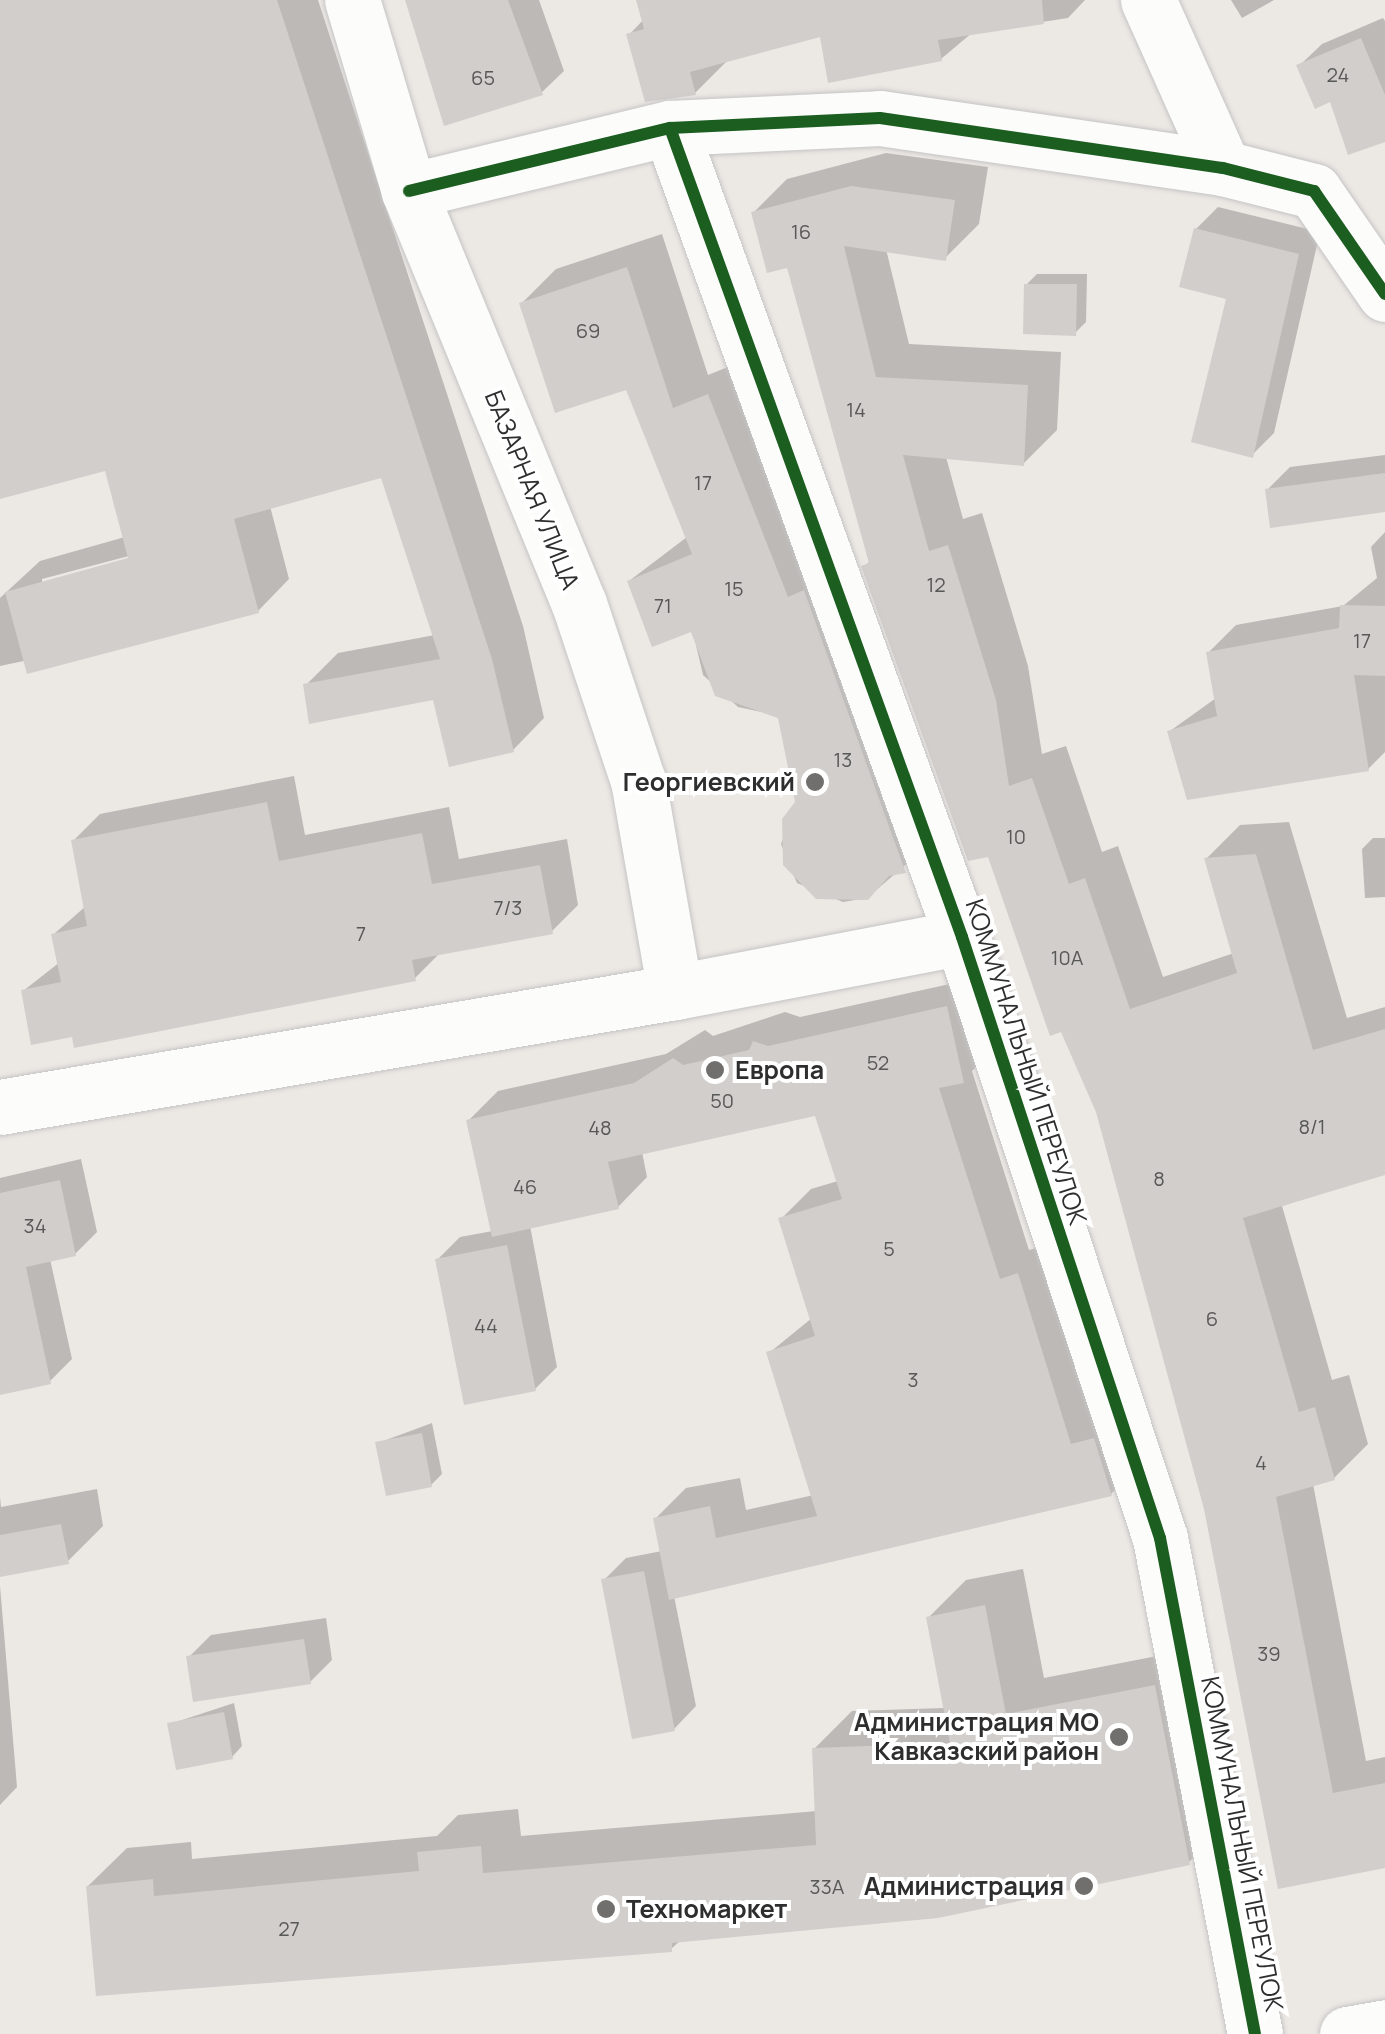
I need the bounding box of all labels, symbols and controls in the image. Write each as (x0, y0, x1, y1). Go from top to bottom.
house number: 24 (1327, 62, 1349, 86)
house number: 65 (471, 65, 495, 89)
house number: 16 (791, 219, 811, 243)
house number: 69 (576, 318, 600, 342)
street label: БАЗАРНАЯ УЛИЦА (478, 386, 586, 594)
house number: 14 (846, 397, 866, 421)
house number: 17 (694, 470, 712, 494)
house number: 12 (926, 572, 946, 596)
house number: 15 (724, 576, 744, 600)
house number: 71 (654, 593, 672, 617)
house number: 17 (1353, 628, 1371, 652)
house number: 13 (834, 747, 852, 771)
place label: Георгиевский (623, 767, 795, 797)
marker: Георгиевский (804, 771, 826, 793)
house number: 10 (1006, 824, 1026, 848)
house number: 7/3 (494, 895, 522, 919)
street label: КОММУНАЛЬНЫЙ ПЕРЕУЛОК (959, 895, 1093, 1229)
house number: 7 (356, 921, 366, 945)
house number: 10А (1051, 945, 1083, 969)
house number: 52 (867, 1050, 889, 1074)
place label: Европа (735, 1055, 824, 1085)
marker: Европа (704, 1059, 726, 1081)
house number: 50 (710, 1088, 734, 1112)
house number: 8/1 (1298, 1114, 1326, 1138)
house number: 48 (588, 1115, 612, 1139)
house number: 8 (1153, 1166, 1165, 1190)
house number: 46 (513, 1174, 537, 1198)
house number: 34 (24, 1213, 46, 1237)
house number: 5 (883, 1236, 895, 1260)
house number: 6 (1206, 1306, 1218, 1330)
house number: 44 (474, 1313, 498, 1337)
house number: 3 (907, 1367, 919, 1391)
house number: 4 (1255, 1450, 1267, 1474)
house number: 39 (1257, 1641, 1281, 1665)
street label: КОММУНАЛЬНЫЙ ПЕРЕУЛОК (1195, 1674, 1289, 2014)
place label: Администрация МО Кавказский район (854, 1708, 1099, 1767)
marker: Администрация МО Кавказский район (1108, 1726, 1130, 1748)
place label: Администрация (864, 1871, 1064, 1901)
house number: 33А (810, 1874, 844, 1898)
marker: Администрация (1073, 1875, 1095, 1897)
place label: Техномаркет (626, 1894, 788, 1924)
marker: Техномаркет (595, 1898, 617, 1920)
house number: 27 (278, 1916, 300, 1940)

